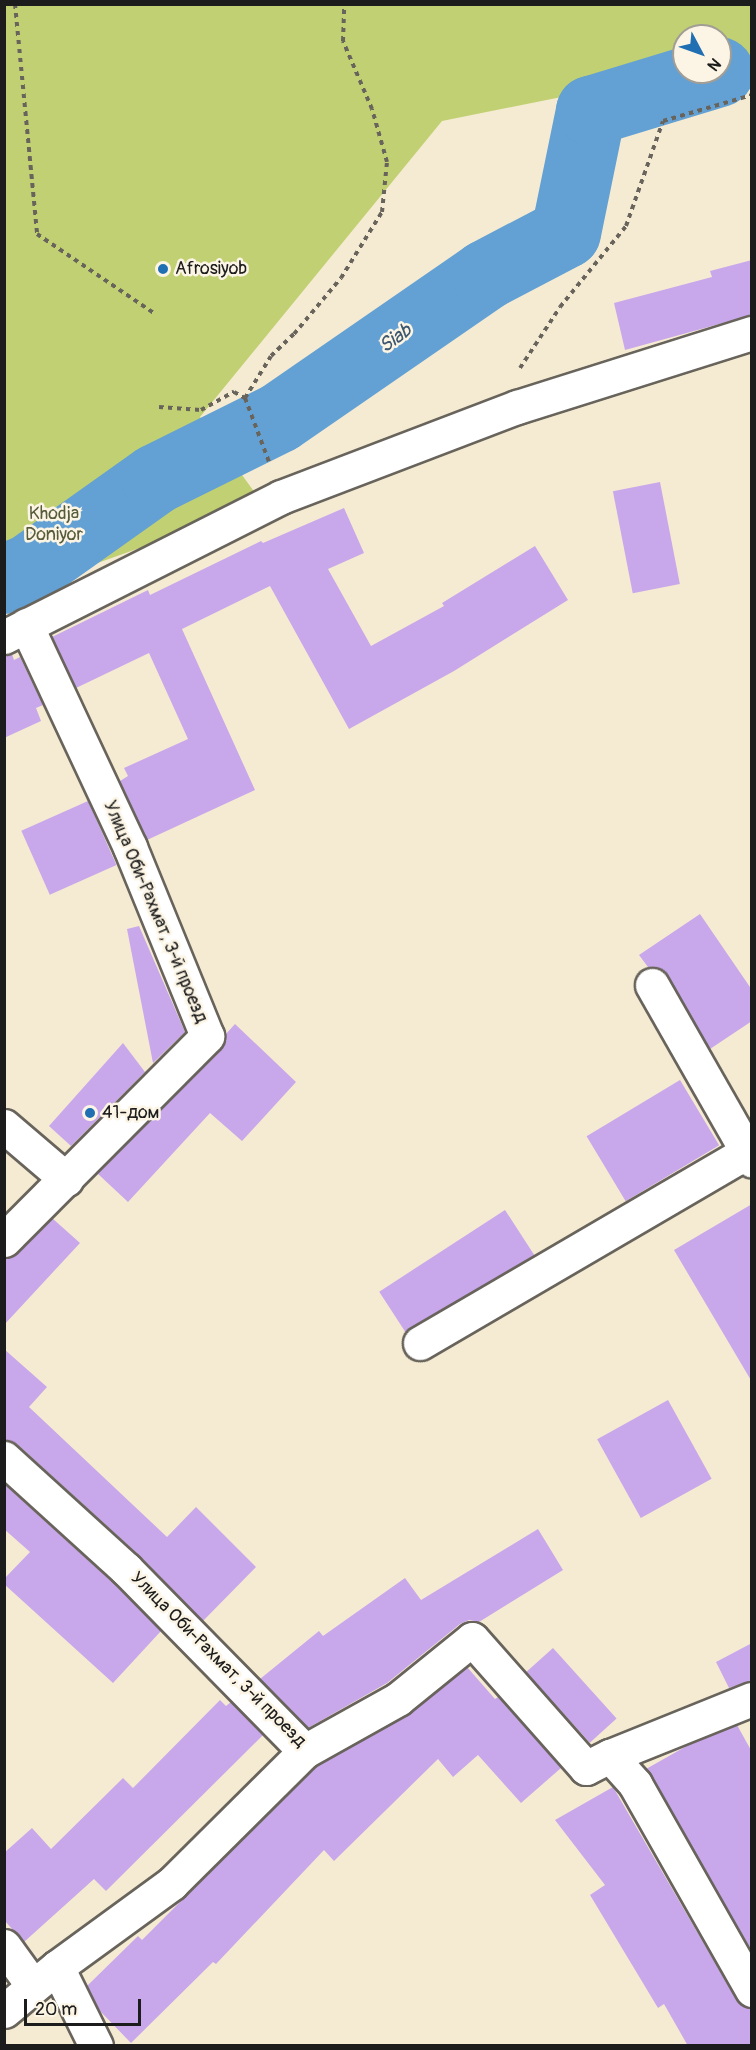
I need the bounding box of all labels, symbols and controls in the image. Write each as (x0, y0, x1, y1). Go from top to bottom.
north arrow (672, 24, 732, 84)
text: N (703, 54, 725, 75)
place label: Afrosiyob (175, 258, 247, 280)
marker: Afrosiyob (156, 262, 170, 276)
water label: Siab (374, 318, 416, 358)
park label: Khodja Doniyor (25, 504, 83, 546)
street label: Улица Оби-Рахмат, 3-й проезд (98, 798, 212, 1026)
place label: 41-дом (102, 1102, 159, 1124)
marker: 41-дом (83, 1106, 97, 1120)
street label: Улица Оби-Рахмат, 3-й проезд (126, 1568, 310, 1752)
scale bar (27, 1987, 144, 2025)
text: 20 m (35, 1998, 77, 2021)

